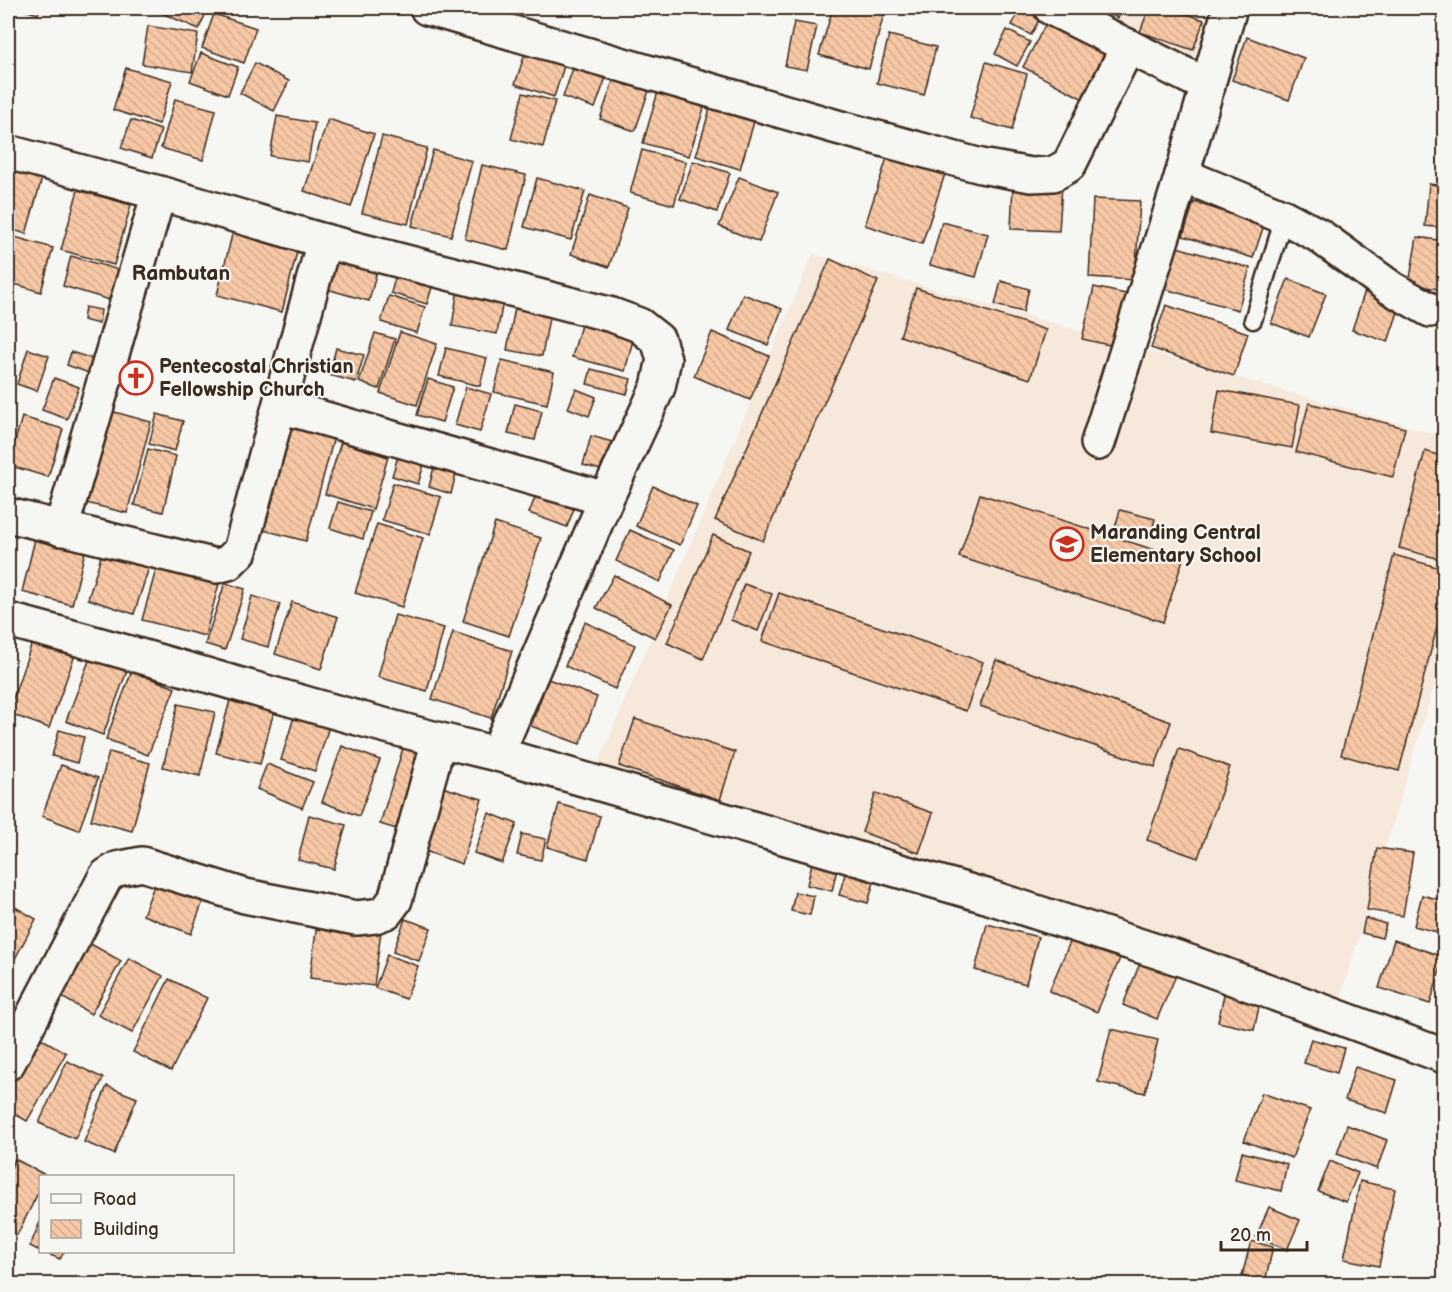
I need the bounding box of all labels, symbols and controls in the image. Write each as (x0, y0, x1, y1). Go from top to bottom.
district label: Rambutan (132, 261, 230, 286)
place label: Pentecostal Christian Fellowship Church (159, 355, 354, 402)
church icon: Pentecostal Christian Fellowship Church (118, 360, 154, 396)
place label: Maranding Central Elementary School (1090, 521, 1261, 568)
school or university icon: Maranding Central Elementary School (1049, 526, 1085, 562)
legend (39, 1175, 234, 1253)
text: Road (93, 1189, 137, 1210)
scale bar (1221, 1214, 1306, 1252)
text: Building (93, 1219, 159, 1240)
text: 20 m (1230, 1225, 1271, 1246)

